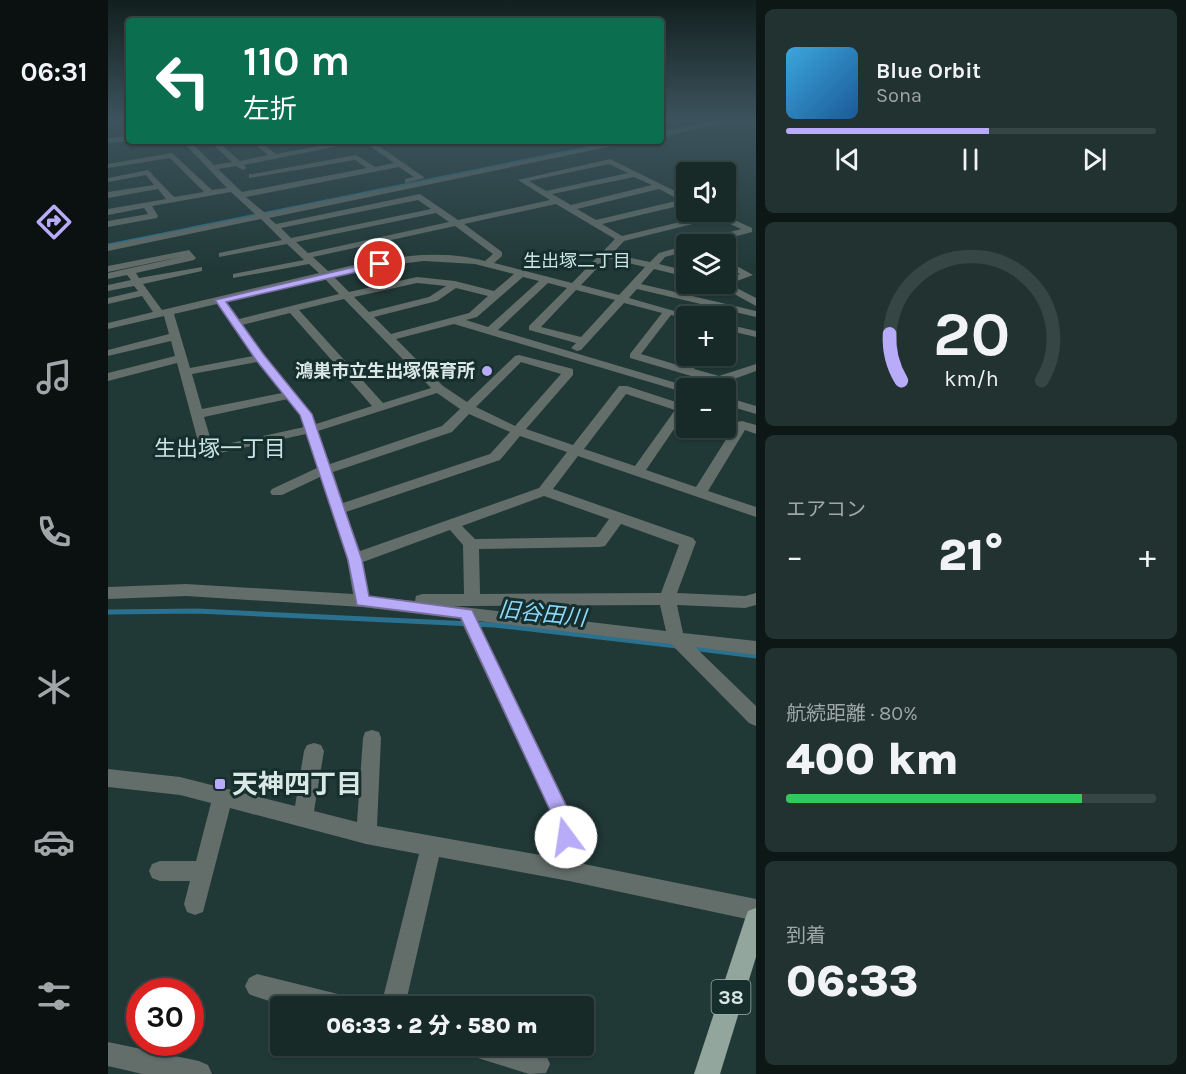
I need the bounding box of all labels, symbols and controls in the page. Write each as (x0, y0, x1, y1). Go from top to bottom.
text: 110 m (243, 36, 350, 86)
icon: left (144, 42, 222, 120)
text: 06:31 (20, 56, 88, 88)
text: Blue Orbit (876, 58, 981, 84)
text: Sona (876, 84, 922, 107)
text: 左折 (243, 93, 297, 125)
icon: previous (831, 143, 864, 176)
icon: pause (954, 143, 987, 176)
icon: next (1078, 143, 1111, 176)
map controls (676, 162, 736, 438)
button: sound (676, 162, 736, 222)
icon: directions (33, 201, 75, 243)
button: layers (676, 234, 736, 294)
pin (354, 238, 405, 289)
icon: arrive (363, 247, 396, 280)
district label: 生出塚二丁目 (523, 250, 631, 272)
text: 20 (932, 298, 1010, 371)
button: + (676, 306, 736, 366)
icon: music (33, 356, 75, 398)
place label: 鴻巣市立生出塚保育所 (295, 360, 475, 382)
marker: 鴻巣市立生出塚保育所 (480, 364, 494, 378)
text: km/h (944, 366, 998, 391)
button: − (676, 378, 736, 438)
district label: 生出塚一丁目 (154, 436, 286, 462)
text: エアコン (786, 498, 866, 521)
icon: phone (33, 511, 75, 553)
text: 21° (938, 529, 1004, 581)
text: − (786, 537, 803, 575)
text: + (1139, 537, 1156, 575)
water label: 旧谷田川 (497, 596, 589, 632)
icon: climate (33, 666, 75, 708)
text: 航続距離 · 80% (786, 702, 918, 725)
text: 400 km (786, 733, 959, 785)
place label: 天神四丁目 (232, 769, 362, 800)
marker: 天神四丁目 (213, 777, 227, 791)
position arrow (534, 805, 598, 869)
icon: car (33, 821, 75, 863)
text: 到着 (786, 924, 826, 947)
text: 06:33 (786, 955, 918, 1007)
icon: filters (33, 975, 75, 1017)
speed limit sign: 30 (126, 978, 204, 1056)
road number: 38 (712, 980, 750, 1014)
text: 06:33 · 2 分 · 580 m (326, 1013, 538, 1039)

